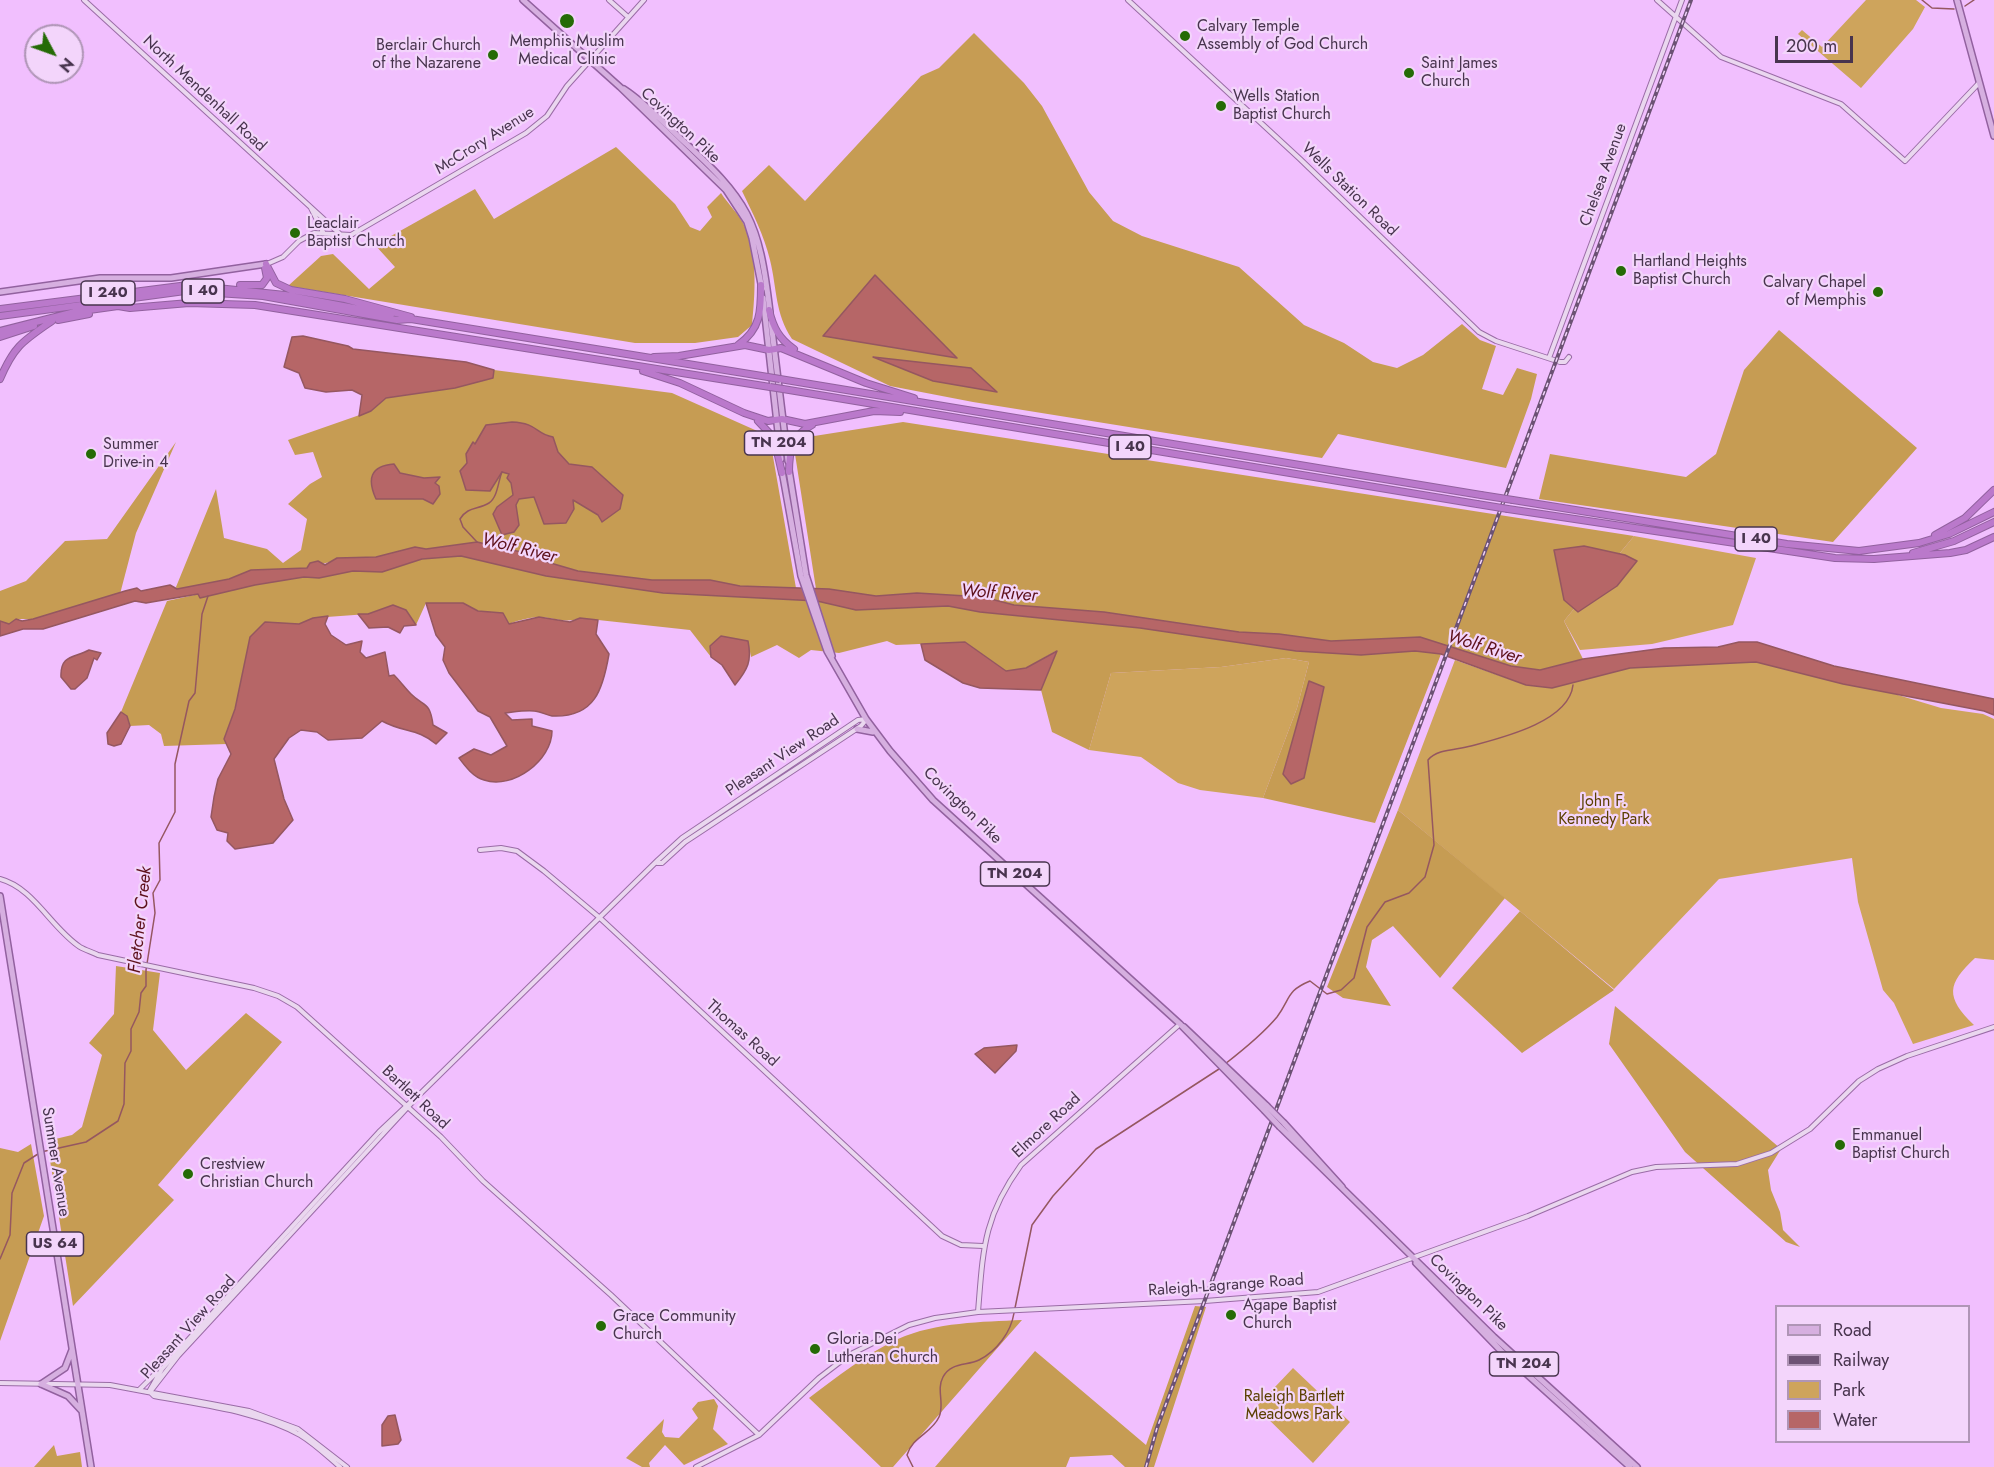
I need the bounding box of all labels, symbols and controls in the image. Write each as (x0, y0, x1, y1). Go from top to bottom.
marker: Memphis Muslim Medical Clinic (558, 12, 576, 30)
place label: Calvary Temple Assembly of God Church (1197, 17, 1368, 55)
north arrow (24, 24, 84, 84)
scale bar (1778, 24, 1856, 62)
marker: Calvary Temple Assembly of God Church (1178, 29, 1192, 43)
street label: North Mendenhall Road (138, 32, 270, 156)
place label: Memphis Muslim Medical Clinic (510, 32, 624, 70)
text: 200 m (1786, 33, 1837, 59)
place label: Berclair Church of the Nazarene (372, 36, 481, 74)
marker: Berclair Church of the Nazarene (486, 48, 500, 62)
text: N (54, 52, 79, 77)
place label: Saint James Church (1421, 54, 1497, 92)
marker: Saint James Church (1402, 66, 1416, 80)
street label: Covington Pike (636, 84, 724, 168)
place label: Wells Station Baptist Church (1233, 87, 1331, 125)
marker: Wells Station Baptist Church (1214, 99, 1228, 113)
street label: McCrory Avenue (432, 103, 538, 179)
street label: Chelsea Avenue (1576, 121, 1632, 229)
street label: Wells Station Road (1297, 139, 1401, 241)
place label: Leaclair Baptist Church (307, 214, 405, 252)
marker: Leaclair Baptist Church (288, 226, 302, 240)
place label: Hartland Heights Baptist Church (1633, 252, 1747, 290)
marker: Hartland Heights Baptist Church (1614, 264, 1628, 278)
place label: Calvary Chapel of Memphis (1763, 273, 1866, 311)
road number: I 40 (182, 279, 224, 303)
road number: I 240 (81, 281, 135, 305)
marker: Calvary Chapel of Memphis (1871, 285, 1885, 299)
road number: TN 204 (744, 431, 814, 455)
place label: Summer Drive-in 4 (103, 435, 169, 473)
road number: I 40 (1109, 435, 1151, 459)
marker: Summer Drive-in 4 (84, 447, 98, 461)
road number: I 40 (1735, 527, 1777, 551)
water label: Wolf River (479, 529, 559, 569)
water label: Wolf River (960, 581, 1038, 607)
water label: Wolf River (1444, 626, 1524, 670)
street label: Pleasant View Road (723, 711, 843, 801)
street label: Covington Pike (919, 764, 1005, 848)
park label: John F. Kennedy Park (1558, 792, 1650, 830)
road number: TN 204 (980, 862, 1050, 886)
water label: Fletcher Creek (125, 866, 157, 974)
street label: Thomas Road (702, 997, 782, 1071)
street label: Bartlett Road (377, 1062, 453, 1134)
street label: Elmore Road (1009, 1089, 1085, 1163)
street label: Summer Avenue (37, 1106, 73, 1218)
place label: Emmanuel Baptist Church (1852, 1126, 1950, 1164)
marker: Emmanuel Baptist Church (1833, 1138, 1847, 1152)
place label: Crestview Christian Church (200, 1155, 313, 1193)
marker: Crestview Christian Church (181, 1167, 195, 1181)
road number: US 64 (26, 1232, 84, 1256)
street label: Covington Pike (1425, 1251, 1511, 1335)
street label: Raleigh-Lagrange Road (1148, 1271, 1304, 1301)
street label: Pleasant View Road (138, 1272, 240, 1384)
place label: Agape Baptist Church (1243, 1296, 1337, 1334)
legend (1775, 1305, 1970, 1443)
place label: Grace Community Church (613, 1307, 736, 1345)
marker: Agape Baptist Church (1224, 1308, 1238, 1322)
text: Road (1833, 1317, 1872, 1343)
marker: Grace Community Church (594, 1319, 608, 1333)
place label: Gloria Dei Lutheran Church (827, 1330, 938, 1368)
marker: Gloria Dei Lutheran Church (808, 1342, 822, 1356)
text: Railway (1833, 1347, 1889, 1373)
road number: TN 204 (1490, 1352, 1558, 1376)
text: Park (1833, 1377, 1865, 1403)
park label: Raleigh Bartlett Meadows Park (1244, 1387, 1344, 1425)
text: Water (1833, 1407, 1877, 1433)

